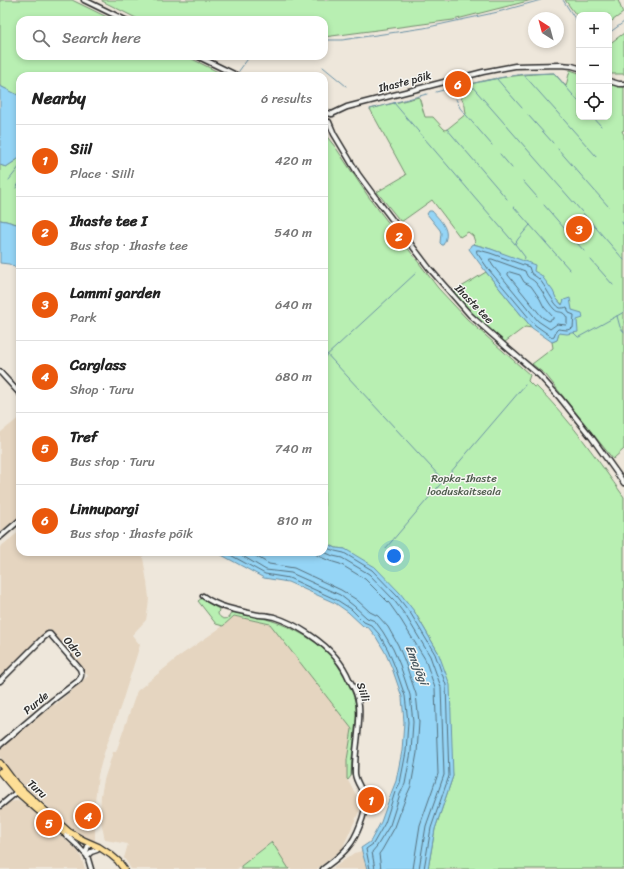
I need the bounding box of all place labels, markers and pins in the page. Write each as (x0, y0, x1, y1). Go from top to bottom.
pin: 6 (445, 69, 471, 99)
pin: 3 (566, 214, 592, 244)
pin: 2 (386, 221, 412, 251)
pin: 1 (358, 785, 384, 815)
pin: 4 (75, 801, 101, 831)
pin: 5 (36, 808, 62, 838)

